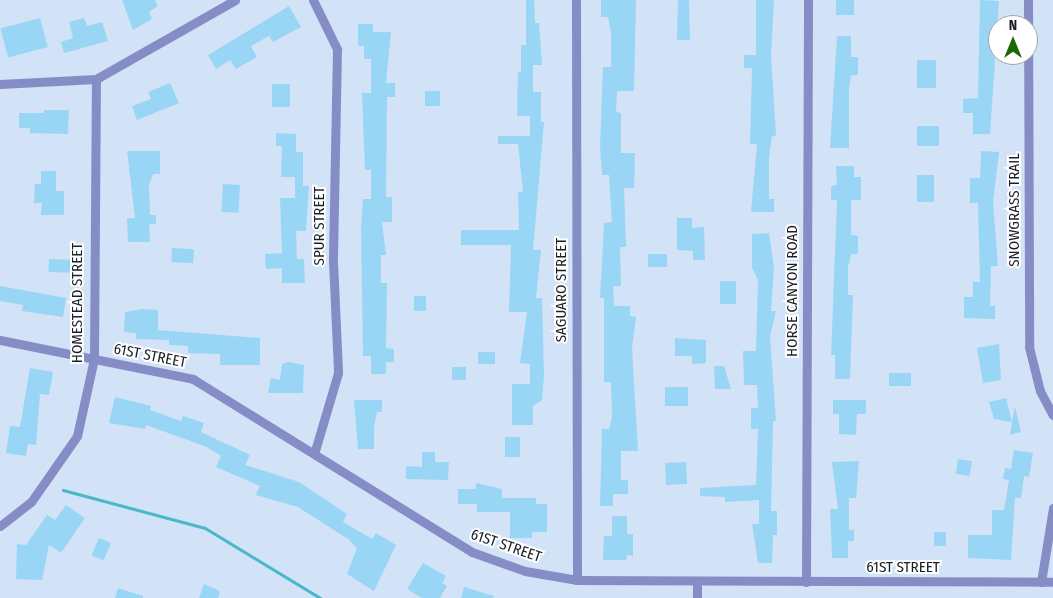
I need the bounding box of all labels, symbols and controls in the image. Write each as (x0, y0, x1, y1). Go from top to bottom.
north arrow (988, 15, 1038, 65)
text: N (1009, 17, 1017, 34)
street label: SNOWGRASS TRAIL (1006, 153, 1024, 267)
street label: SPUR STREET (311, 186, 329, 266)
street label: HORSE CANYON ROAD (784, 225, 802, 357)
street label: SAGUARO STREET (553, 238, 571, 342)
street label: HOMESTEAD STREET (69, 243, 87, 363)
street label: 61ST STREET (112, 340, 188, 372)
street label: 61ST STREET (468, 526, 544, 566)
street label: 61ST STREET (866, 559, 940, 577)

